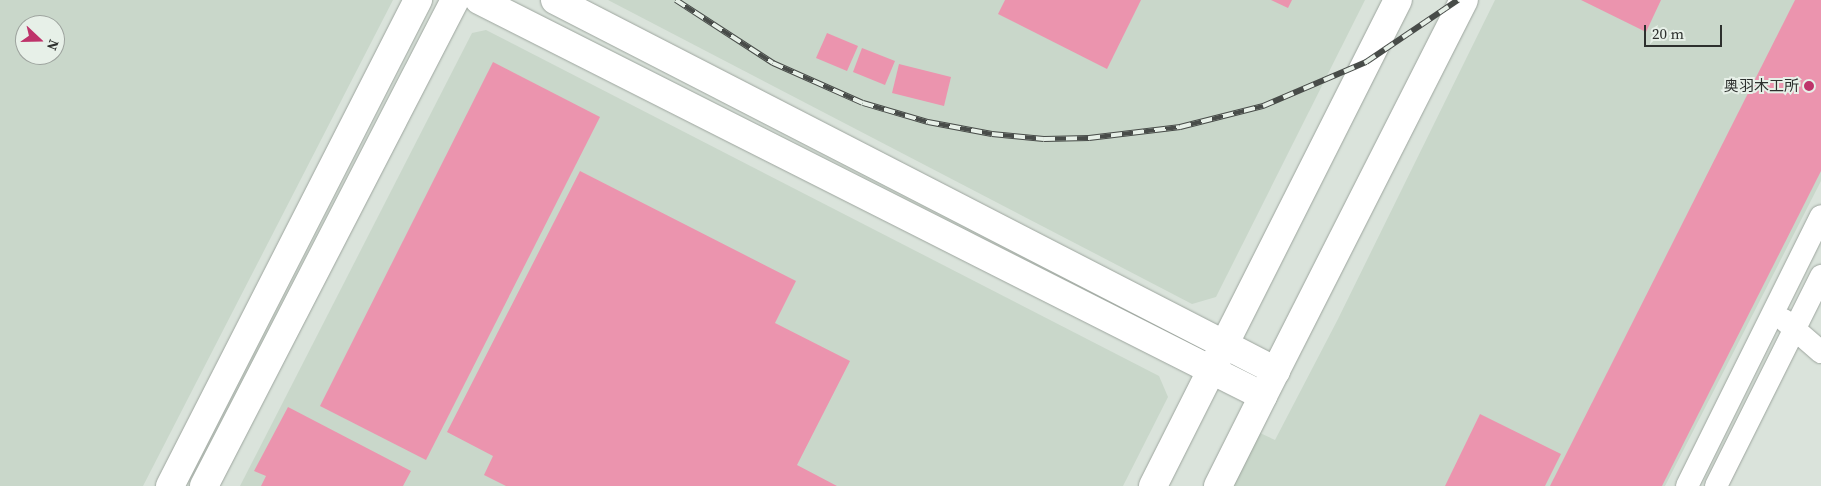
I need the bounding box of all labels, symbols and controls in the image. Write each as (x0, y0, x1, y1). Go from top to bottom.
north arrow (15, 15, 65, 65)
scale bar (1646, 15, 1724, 47)
text: 20 m (1652, 23, 1684, 44)
text: N (42, 37, 64, 53)
place label: 奥羽木工所 (1724, 77, 1799, 95)
marker: 奥羽木工所 (1803, 80, 1815, 92)

